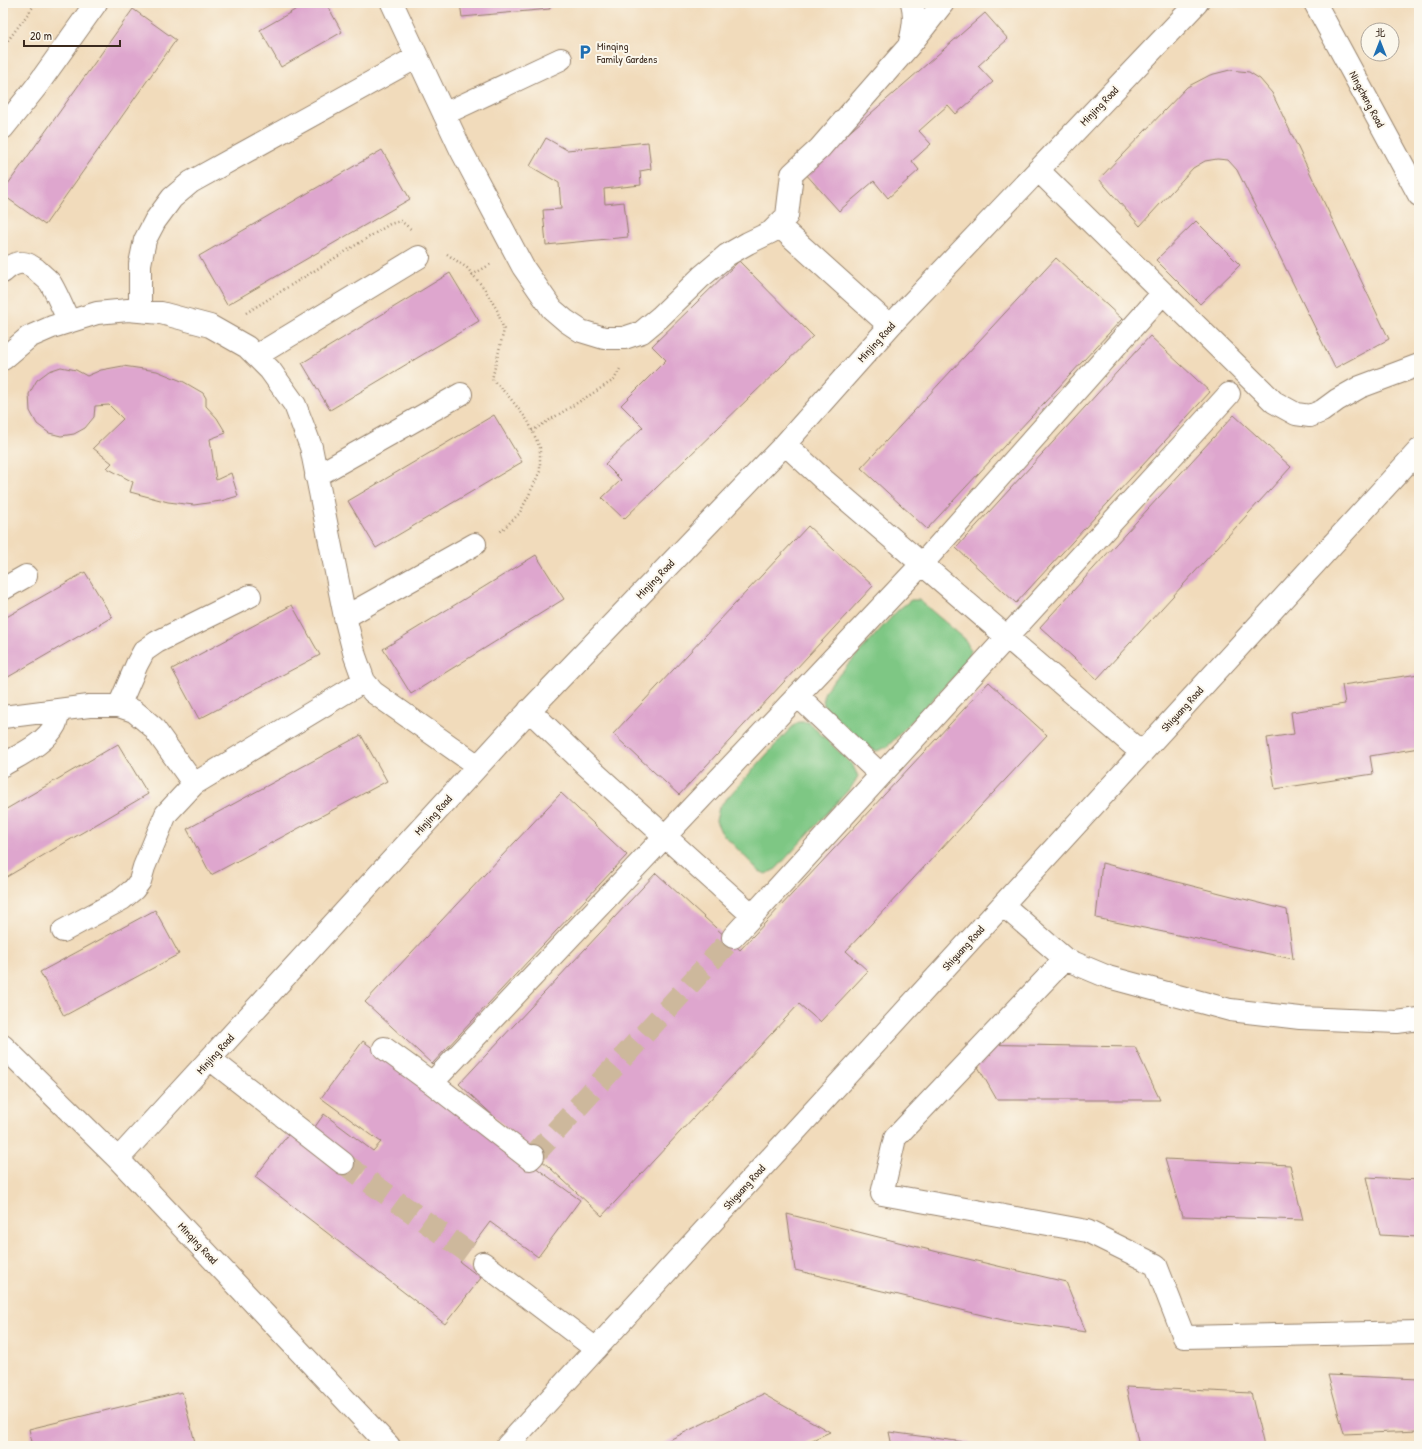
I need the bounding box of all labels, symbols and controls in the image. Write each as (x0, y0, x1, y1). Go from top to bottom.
scale bar (24, 22, 120, 48)
north arrow (1360, 22, 1400, 62)
text: 北 (1375, 25, 1386, 39)
text: 20 m (30, 27, 52, 44)
place label: Minqing Family Gardens (596, 39, 657, 66)
parking icon: Minqing Family Gardens (576, 43, 594, 61)
street label: Ningcheng Road (1346, 68, 1388, 130)
street label: Minjing Road (1077, 83, 1122, 129)
street label: Minjing Road (854, 318, 898, 365)
street label: Minjing Road (633, 556, 678, 602)
street label: Shiguang Road (1158, 683, 1206, 735)
street label: Minjing Road (411, 791, 455, 838)
street label: Shiguang Road (939, 922, 987, 974)
street label: Minjing Road (193, 1030, 237, 1077)
street label: Shiguang Road (720, 1161, 768, 1213)
street label: Minqing Road (175, 1219, 221, 1267)

